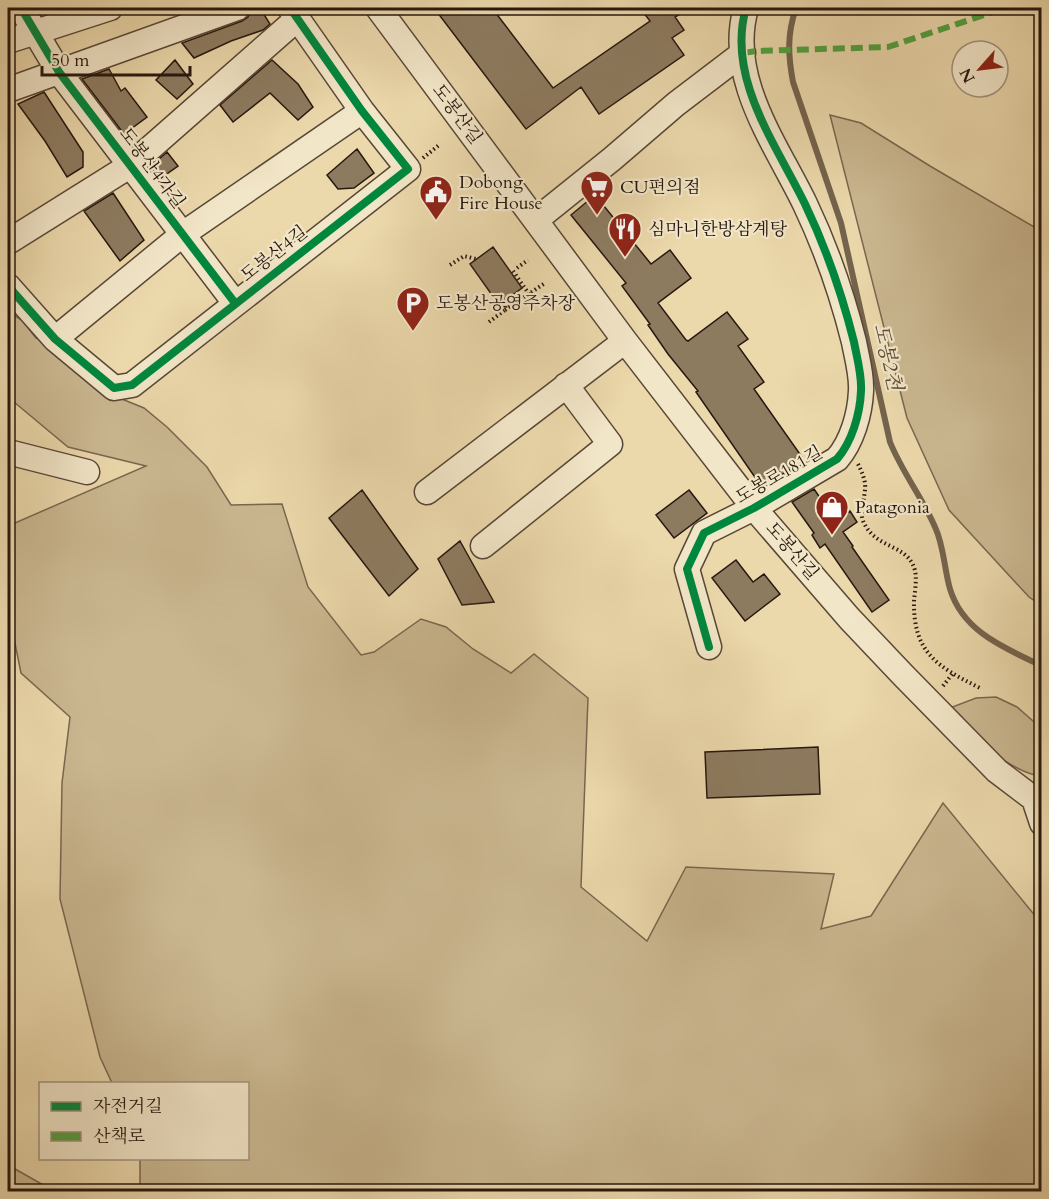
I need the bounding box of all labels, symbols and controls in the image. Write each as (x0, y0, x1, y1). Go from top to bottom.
scale bar (42, 39, 190, 77)
north arrow (950, 39, 1010, 99)
text: 50 m (51, 48, 90, 73)
text: N (955, 64, 981, 87)
street label: 도봉산길 (426, 79, 488, 149)
street label: 도봉산4가길 (113, 122, 191, 214)
supermarket icon: CU편의점 (579, 169, 615, 216)
place label: Dobong Fire House (459, 170, 543, 216)
public building icon: Dobong Fire House (418, 174, 454, 221)
place label: CU편의점 (620, 175, 701, 200)
restaurant icon: 심마니한방삼계탕 (607, 211, 643, 258)
place label: 심마니한방삼계탕 (648, 217, 788, 242)
street label: 도봉산4길 (235, 220, 313, 288)
parking icon: 도봉산공영주차장 (395, 285, 431, 332)
place label: 도봉산공영주차장 (436, 291, 576, 316)
water label: 도봉2천 (867, 321, 909, 395)
street label: 도봉로181길 (731, 440, 827, 510)
shop icon: Patagonia (814, 489, 850, 536)
place label: Patagonia (855, 495, 930, 520)
street label: 도봉산길 (760, 517, 824, 585)
legend (39, 1082, 249, 1160)
text: 자전거길 (93, 1094, 163, 1119)
text: 산책로 (93, 1124, 145, 1149)

